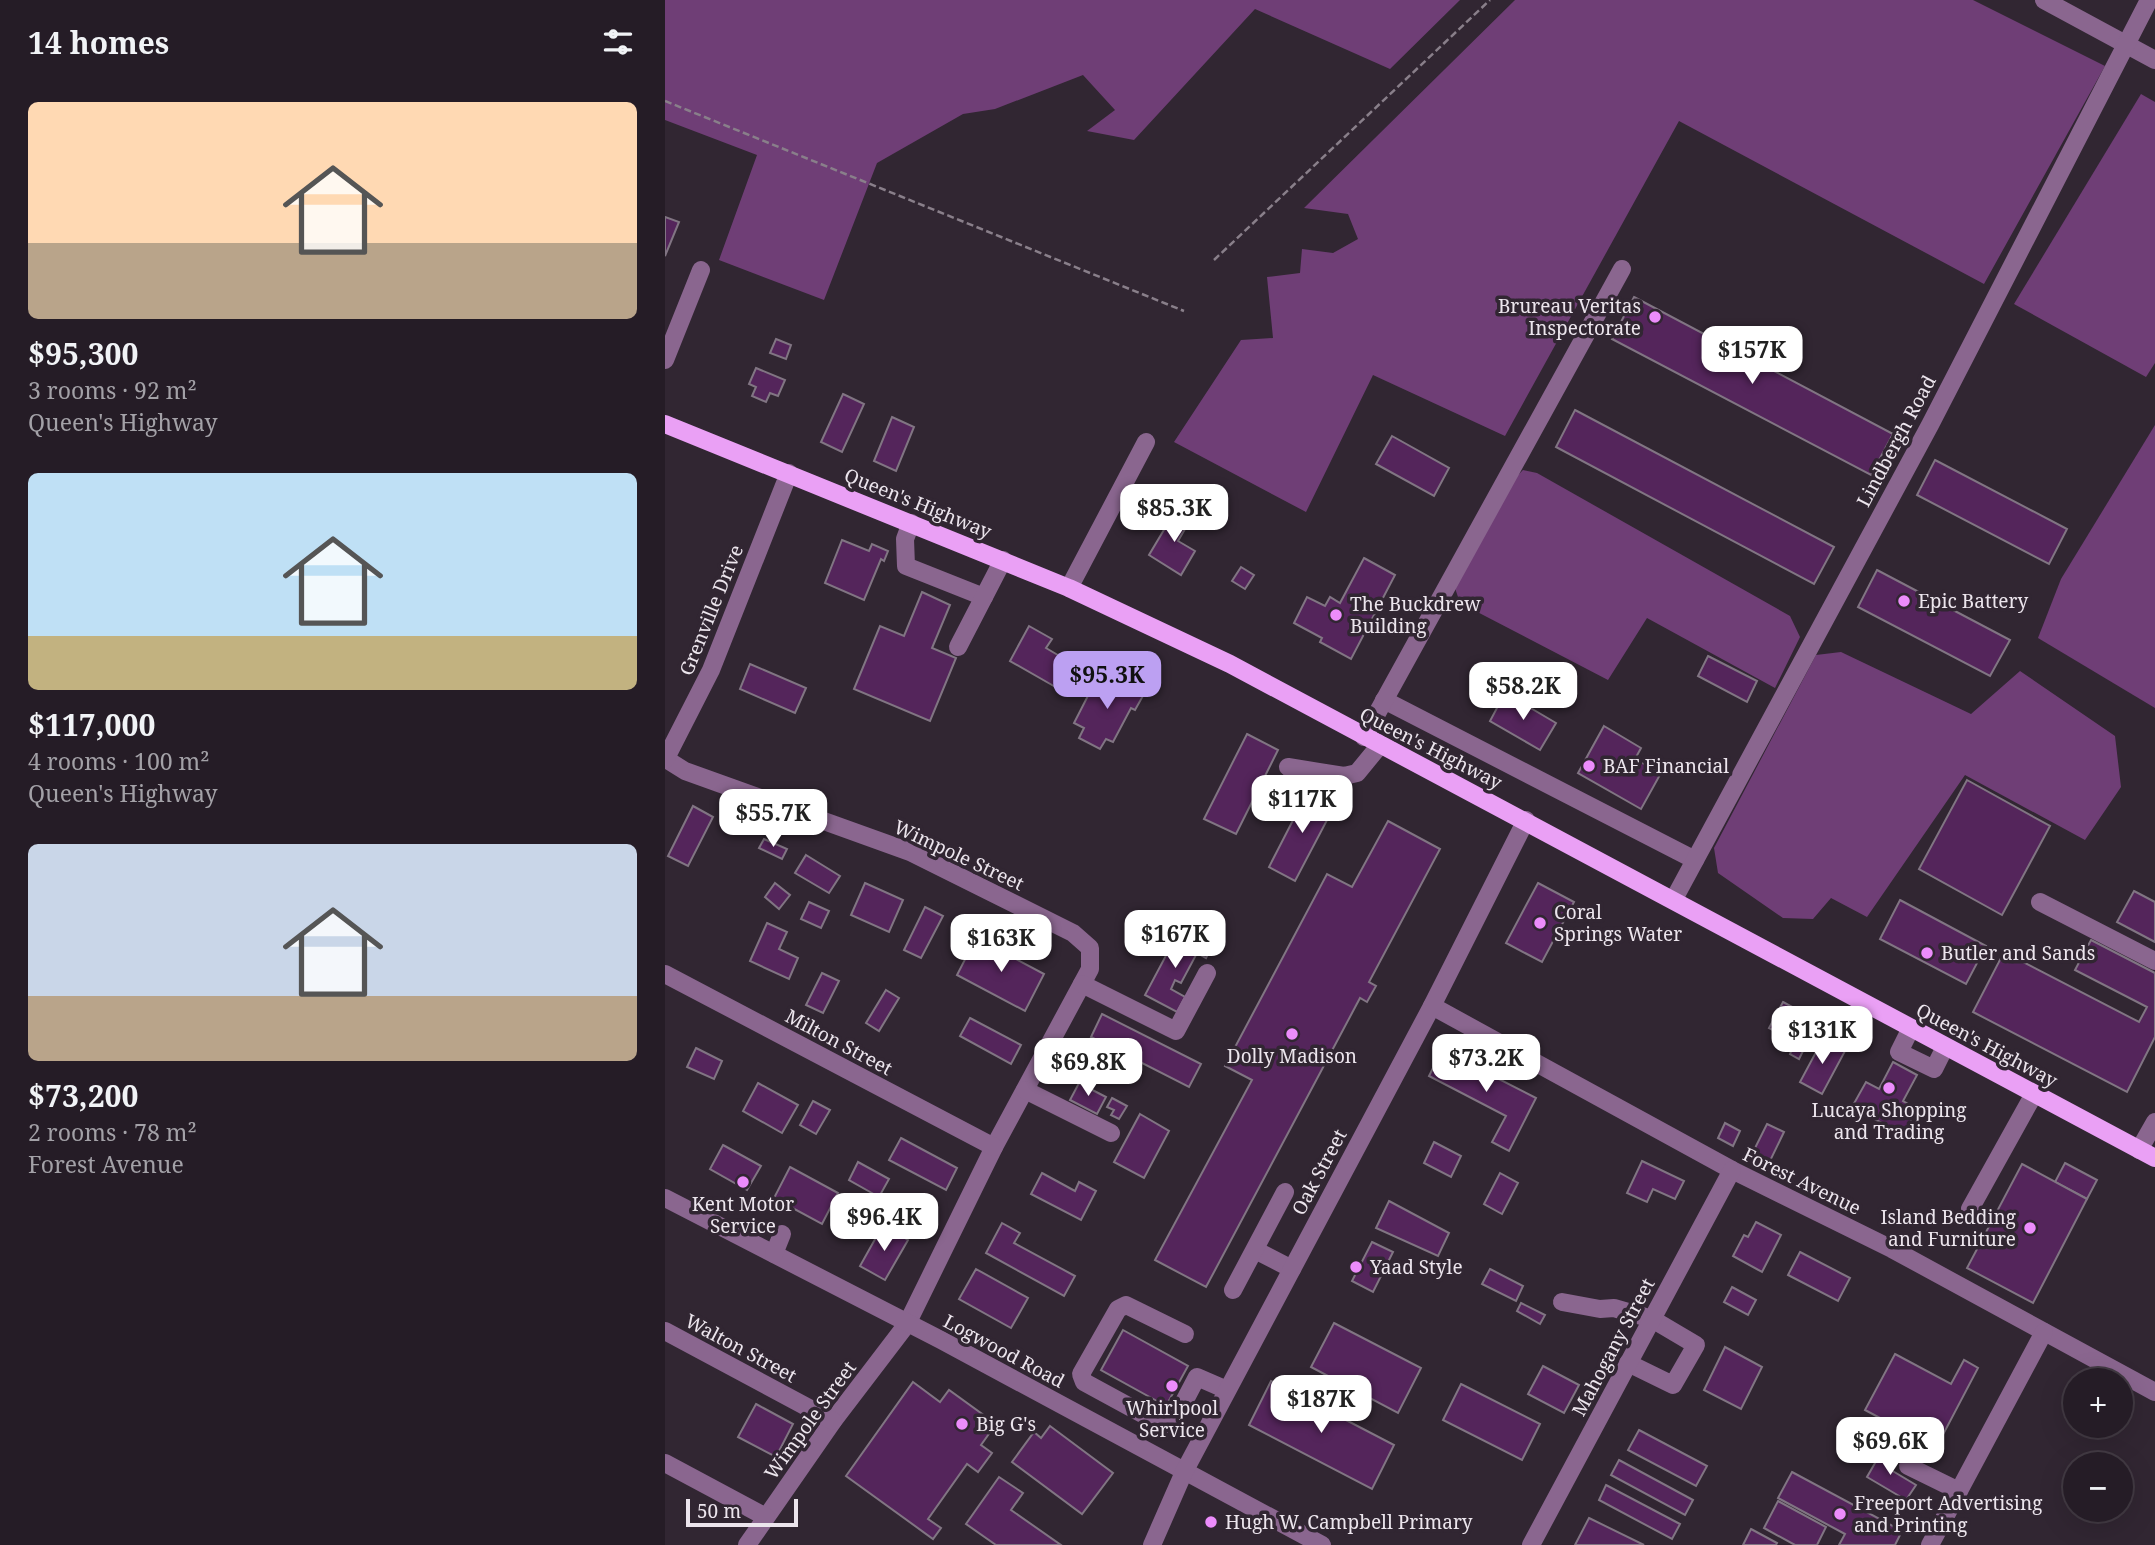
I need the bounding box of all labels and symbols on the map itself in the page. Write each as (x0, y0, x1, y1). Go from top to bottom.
place label: Brureau Veritas Inspectorate (1498, 293, 1641, 341)
marker: Brureau Veritas Inspectorate (1647, 309, 1663, 325)
pin: $157K (1703, 326, 1801, 386)
street label: Lindbergh Road (1850, 370, 1942, 511)
street label: Queen's Highway (841, 462, 996, 544)
pin: $85.3K (1117, 484, 1231, 544)
street label: Grenville Drive (673, 541, 749, 679)
place label: Epic Battery (1918, 588, 2028, 614)
place label: The Buckdrew Building (1350, 591, 1481, 639)
marker: Epic Battery (1896, 593, 1912, 609)
marker: The Buckdrew Building (1328, 607, 1344, 623)
pin: $95.3K (1050, 652, 1164, 711)
pin: $58.2K (1466, 662, 1580, 722)
street label: Queen's Highway (1355, 701, 1507, 795)
place label: BAF Financial (1603, 753, 1729, 779)
marker: BAF Financial (1581, 758, 1597, 774)
pin: $117K (1253, 776, 1351, 835)
pin: $55.7K (716, 790, 830, 849)
street label: Wimpole Street (890, 814, 1028, 897)
place label: Coral Springs Water (1554, 899, 1682, 947)
pin: $167K (1126, 911, 1224, 970)
pin: $163K (952, 914, 1050, 974)
marker: Coral Springs Water (1532, 915, 1548, 931)
place label: Butler and Sands (1941, 940, 2095, 966)
marker: Butler and Sands (1919, 945, 1935, 961)
street label: Queen's Highway (1912, 997, 2062, 1093)
street label: Milton Street (781, 1003, 897, 1081)
pin: $131K (1773, 1006, 1871, 1066)
marker: Dolly Madison (1284, 1026, 1300, 1042)
pin: $73.2K (1429, 1034, 1543, 1094)
pin: $69.8K (1031, 1038, 1145, 1098)
place label: Dolly Madison (1227, 1043, 1357, 1069)
marker: Lucaya Shopping and Trading (1881, 1080, 1897, 1096)
place label: Lucaya Shopping and Trading (1811, 1097, 1967, 1145)
street label: Oak Street (1285, 1124, 1353, 1220)
street label: Forest Avenue (1738, 1141, 1866, 1221)
marker: Kent Motor Service (735, 1174, 751, 1190)
place label: Kent Motor Service (692, 1191, 794, 1239)
pin: $96.4K (827, 1194, 941, 1253)
place label: Island Bedding and Furniture (1881, 1204, 2016, 1252)
marker: Island Bedding and Furniture (2022, 1220, 2038, 1236)
place label: Yaad Style (1369, 1254, 1463, 1280)
marker: Yaad Style (1348, 1259, 1364, 1275)
street label: Mahogany Street (1566, 1273, 1661, 1421)
street label: Walton Street (681, 1308, 802, 1388)
street label: Logwood Road (939, 1308, 1069, 1394)
street label: Wimpole Street (758, 1355, 862, 1484)
pin: $187K (1272, 1376, 1370, 1435)
marker: Whirlpool Service (1164, 1378, 1180, 1394)
place label: Whirlpool Service (1126, 1395, 1218, 1443)
place label: Big G's (976, 1411, 1036, 1437)
marker: Big G's (954, 1416, 970, 1432)
pin: $69.6K (1833, 1418, 1947, 1477)
place label: Freeport Advertising and Printing (1854, 1490, 2042, 1538)
scale bar (686, 1496, 798, 1528)
marker: Freeport Advertising and Printing (1832, 1506, 1848, 1522)
place label: Hugh W. Campbell Primary (1225, 1509, 1473, 1535)
marker: Hugh W. Campbell Primary (1203, 1514, 1219, 1530)

